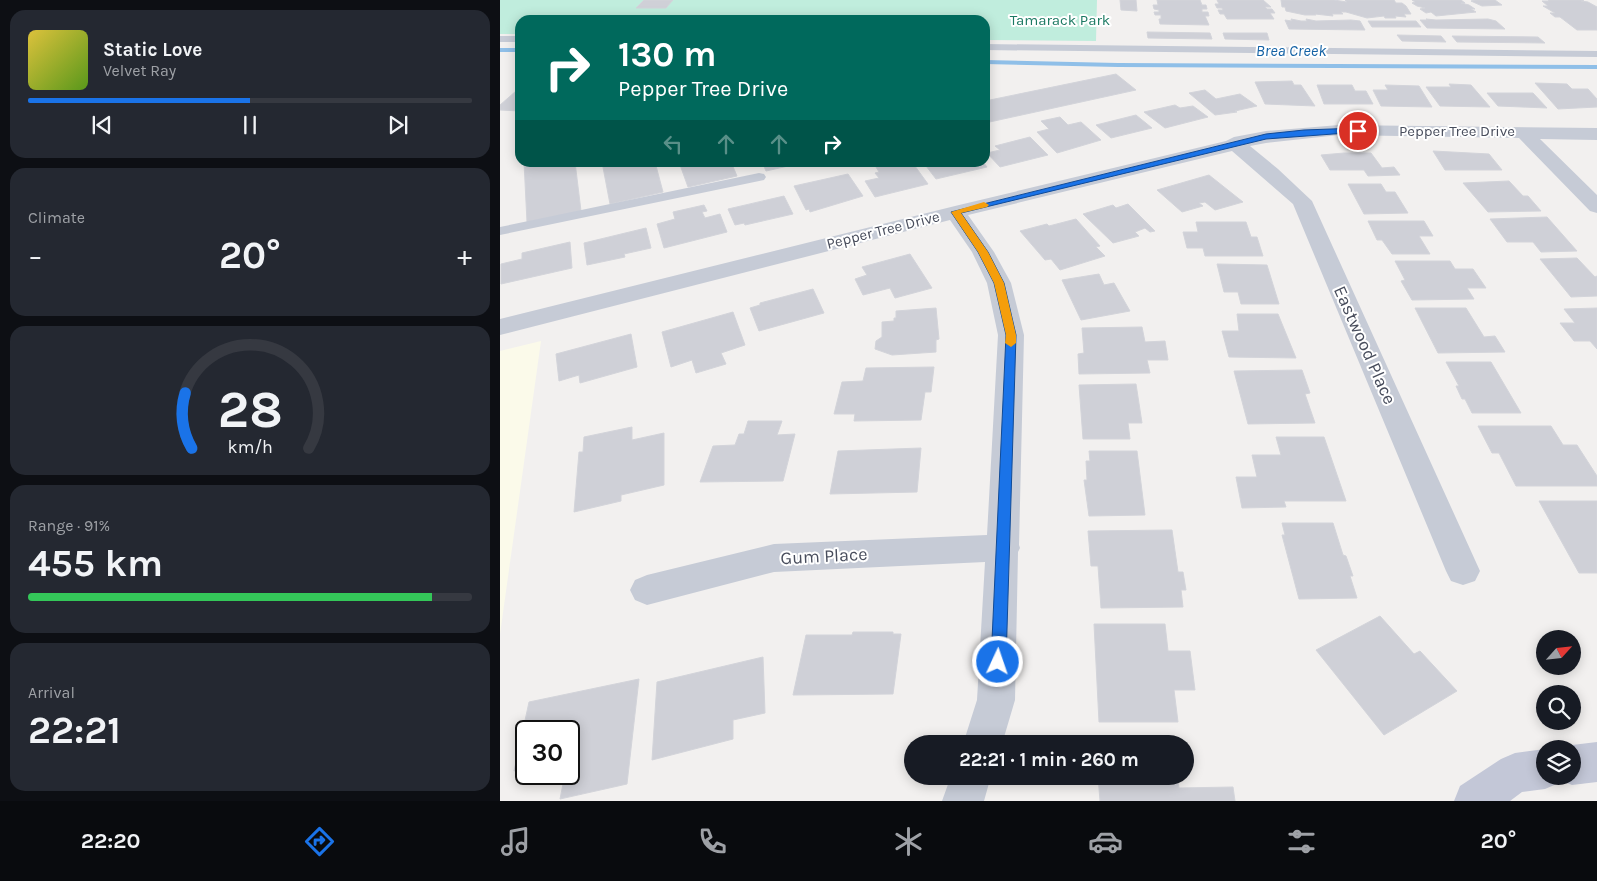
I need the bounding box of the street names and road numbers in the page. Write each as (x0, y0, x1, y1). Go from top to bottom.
street label: Pepper Tree Drive (1399, 122, 1515, 140)
street label: Pepper Tree Drive (825, 207, 941, 253)
street label: Eastwood Place (1329, 282, 1401, 408)
street label: Gum Place (780, 543, 868, 569)

